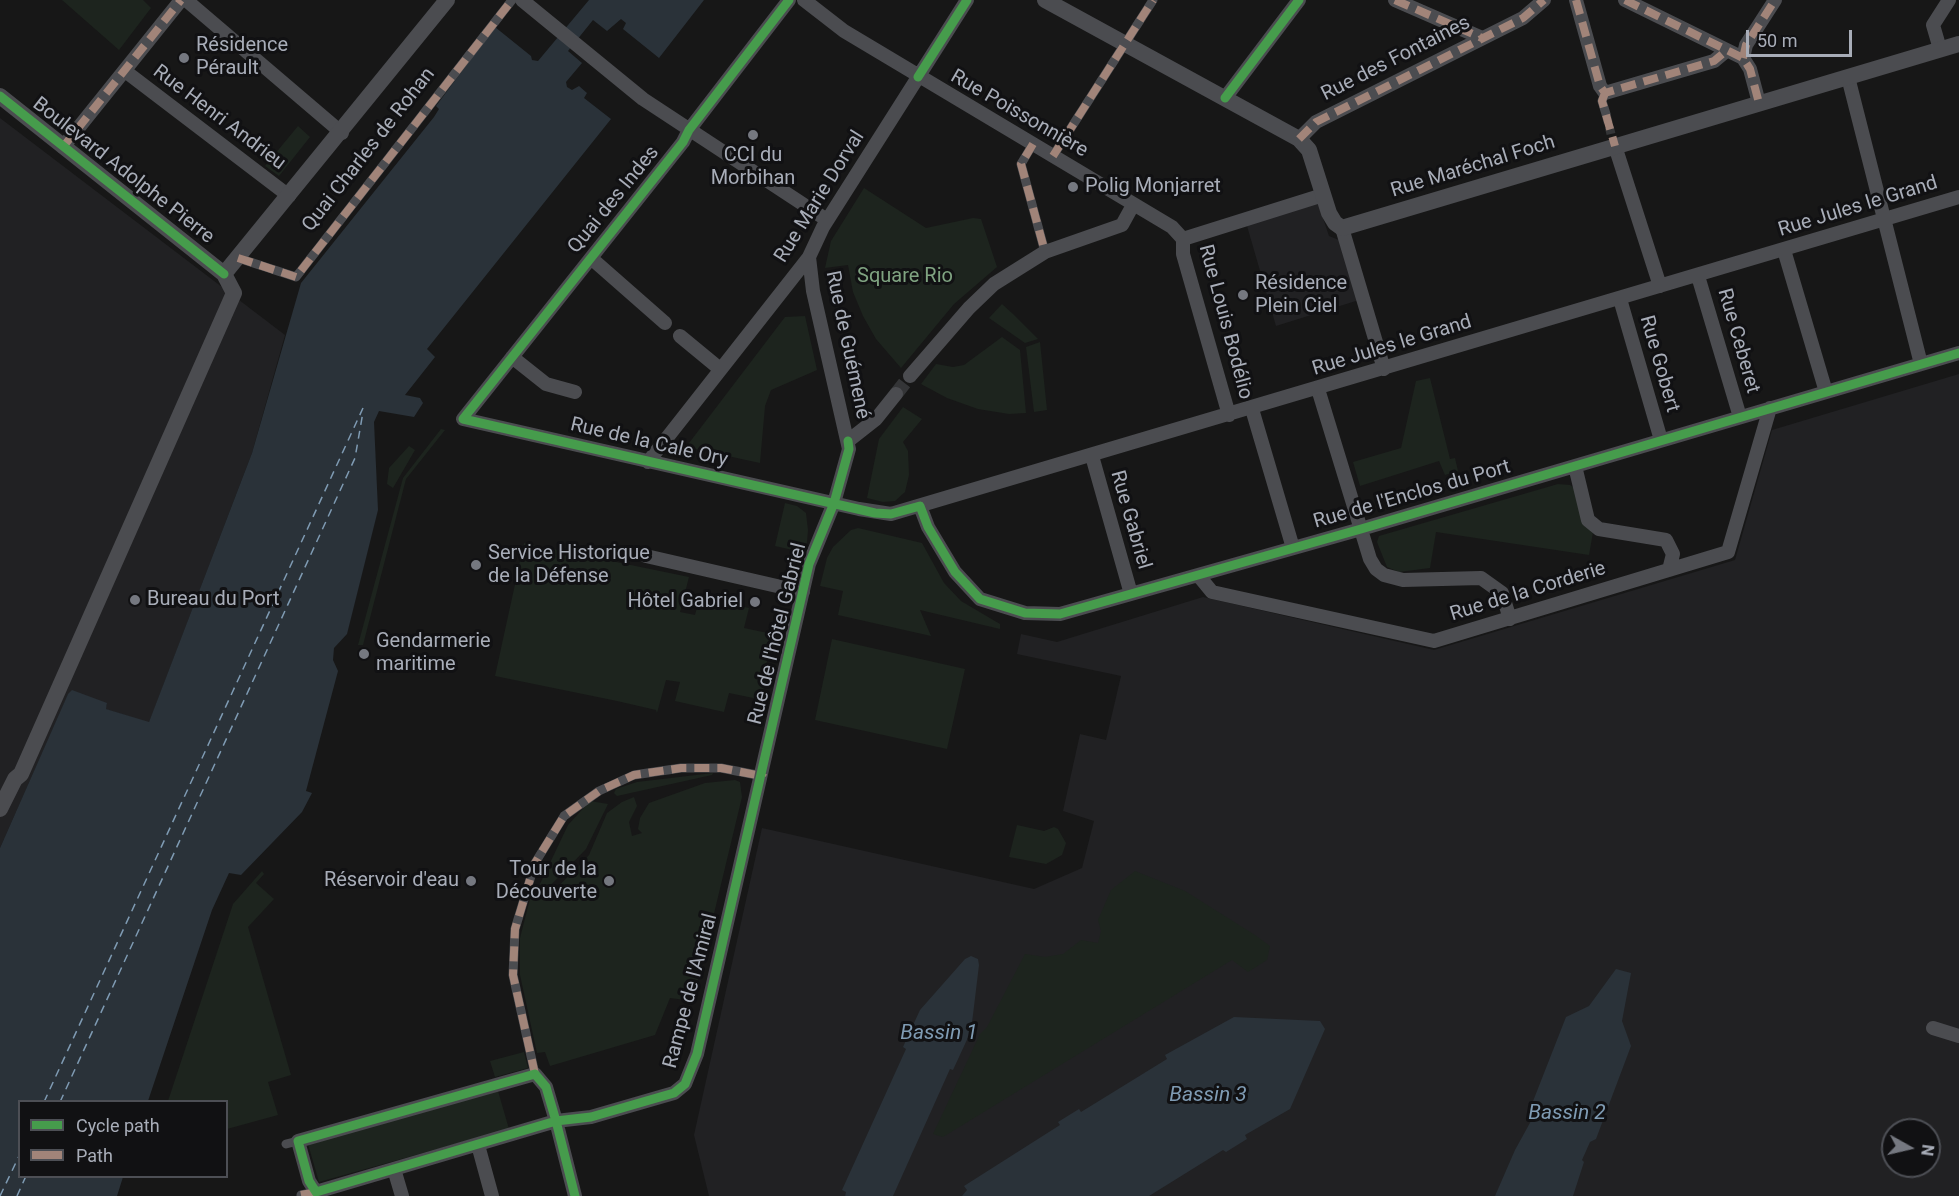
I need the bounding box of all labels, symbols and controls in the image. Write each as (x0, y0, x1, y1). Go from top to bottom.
street label: Rue des Fontaines (1318, 11, 1474, 107)
scale bar (1749, 18, 1856, 56)
text: 50 m (1757, 30, 1797, 51)
place label: Résidence Pérault (196, 34, 288, 81)
marker: Résidence Pérault (177, 51, 191, 65)
street label: Rue Henri Andrieu (148, 60, 290, 176)
street label: Quai Charles de Rohan (298, 63, 440, 237)
street label: Rue Poissonnière (946, 65, 1092, 163)
street label: Boulevard Adolphe Pierre (27, 93, 219, 249)
street label: Rue Marie Dorval (770, 127, 870, 267)
marker: CCI du Morbihan (746, 128, 760, 142)
street label: Rue Maréchal Foch (1388, 131, 1558, 203)
street label: Quai des Indes (563, 141, 665, 259)
place label: CCI du Morbihan (711, 144, 795, 191)
street label: Rue Jules le Grand (1775, 171, 1941, 243)
place label: Polig Monjarret (1085, 175, 1221, 199)
marker: Polig Monjarret (1066, 180, 1080, 194)
street label: Rue Louis Bodélio (1193, 242, 1257, 402)
park label: Square Rio (857, 265, 953, 289)
street label: Rue de Guémené (820, 269, 874, 421)
place label: Résidence Plein Ciel (1255, 272, 1347, 319)
street label: Rue Ceberet (1712, 286, 1764, 396)
marker: Résidence Plein Ciel (1236, 288, 1250, 302)
street label: Rue Jules le Grand (1309, 310, 1475, 382)
street label: Rue Gobert (1634, 313, 1684, 415)
street label: Rue de la Cale Ory (568, 413, 730, 473)
street label: Rue de l'Enclos du Port (1311, 455, 1513, 535)
street label: Rue Gabriel (1104, 468, 1156, 572)
street label: Rue de l'hôtel Gabriel (744, 541, 812, 727)
place label: Service Historique de la Défense (488, 542, 650, 589)
street label: Rue de la Corderie (1447, 557, 1609, 627)
marker: Service Historique de la Défense (469, 558, 483, 572)
place label: Bureau du Port (147, 588, 280, 612)
place label: Hôtel Gabriel (628, 590, 743, 614)
marker: Bureau du Port (128, 593, 142, 607)
marker: Hôtel Gabriel (748, 595, 762, 609)
place label: Gendarmerie maritime (376, 630, 491, 677)
marker: Gendarmerie maritime (357, 647, 371, 661)
place label: Tour de la Découverte (496, 858, 597, 905)
place label: Réservoir d'eau (324, 869, 459, 893)
marker: Réservoir d'eau (464, 874, 478, 888)
marker: Tour de la Découverte (602, 874, 616, 888)
street label: Rampe de l'Amiral (659, 911, 723, 1071)
water label: Bassin 1 (900, 1021, 978, 1047)
water label: Bassin 3 (1169, 1083, 1247, 1109)
legend (18, 1100, 228, 1178)
water label: Bassin 2 (1528, 1101, 1606, 1127)
text: Cycle path (76, 1115, 160, 1136)
north arrow (1881, 1118, 1941, 1178)
text: N (1917, 1143, 1938, 1157)
text: Path (76, 1145, 113, 1166)

